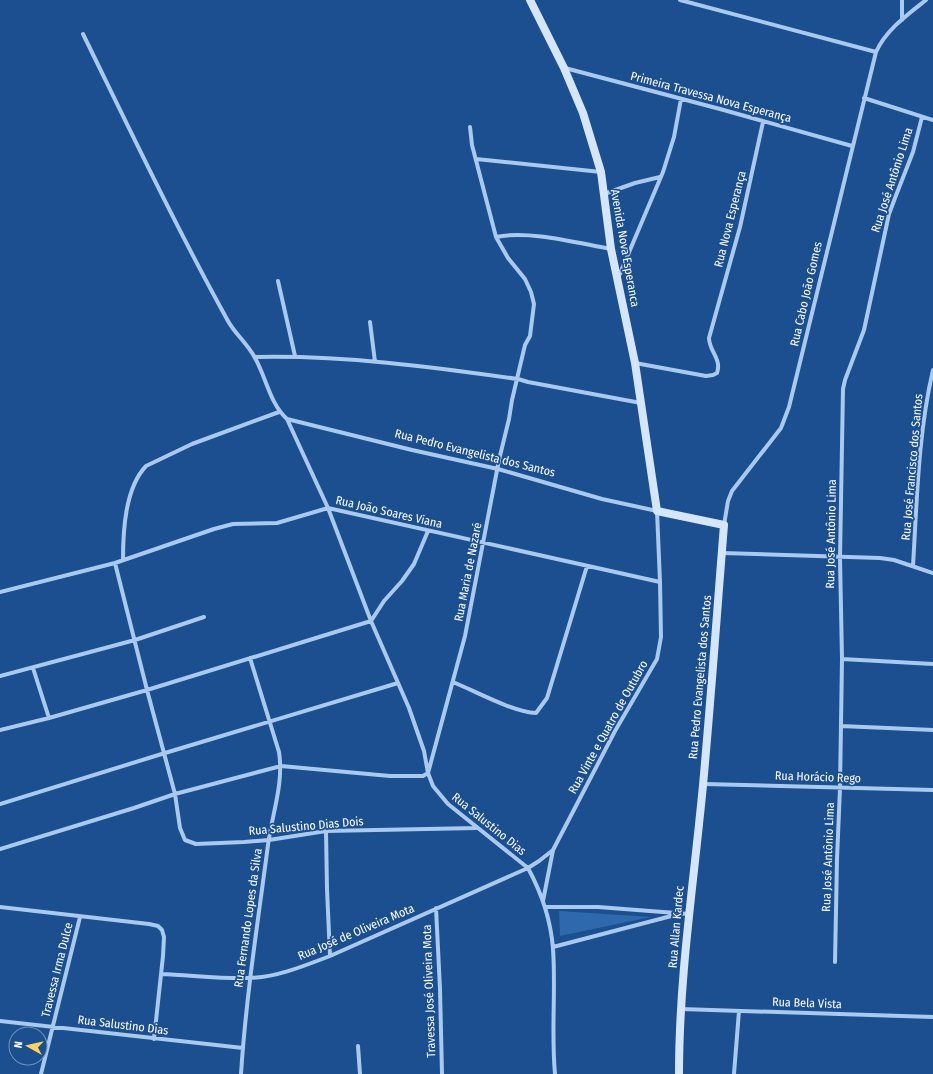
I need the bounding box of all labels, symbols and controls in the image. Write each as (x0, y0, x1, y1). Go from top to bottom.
street label: Primeira Travessa Nova Esperança (629, 69, 793, 125)
street label: Rua José Antônio Lima (868, 126, 916, 234)
street label: Rua Nova Esperança (711, 169, 749, 269)
street label: Avenida Nova Esperanca (608, 188, 642, 308)
street label: Rua Cabo João Gomes (787, 240, 825, 348)
street label: Rua José Francisco dos Santos (899, 393, 925, 541)
street label: Rua Pedro Evangelista dos Santos (393, 426, 557, 480)
street label: Rua José Antônio Lima (823, 479, 839, 589)
street label: Rua João Soares Viana (334, 493, 444, 531)
street label: Rua Maria de Nazaré (452, 521, 484, 623)
street label: Rua Pedro Evangelista dos Santos (686, 594, 714, 760)
street label: Rua Vinte e Quatro de Outubro (565, 658, 651, 796)
street label: Rua Horácio Rego (775, 769, 861, 785)
street label: Rua Salustino Dias (449, 790, 529, 858)
street label: Rua José Antônio Lima (819, 802, 837, 912)
street label: Rua Salustino Dias Dois (248, 814, 364, 838)
street label: Rua Fernando Lopes da Silva (231, 847, 265, 988)
street label: Rua Allan Kardec (665, 885, 687, 969)
street label: Rua José de Oliveira Mota (296, 901, 416, 963)
street label: Travessa Irma Dulce (38, 921, 76, 1019)
street label: Travessa José Oliveira Mota (420, 924, 438, 1058)
street label: Rua Bela Vista (772, 995, 842, 1011)
street label: Rua Salustino Dias (77, 1012, 169, 1038)
north arrow (8, 1026, 48, 1066)
text: N (12, 1041, 25, 1049)

